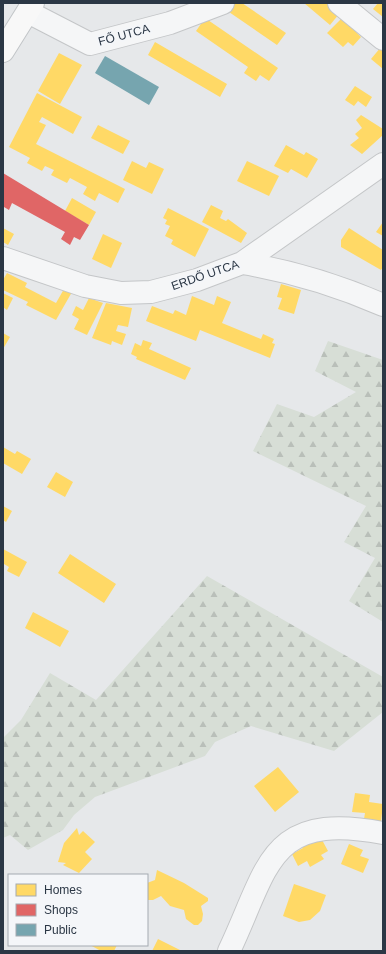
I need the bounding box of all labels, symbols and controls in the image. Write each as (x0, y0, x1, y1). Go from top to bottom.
street label: FŐ UTCA (96, 20, 151, 49)
street label: ERDŐ UTCA (169, 256, 241, 293)
legend (8, 874, 148, 946)
text: Homes (44, 883, 82, 897)
text: Shops (44, 903, 78, 917)
text: Public (44, 923, 77, 937)

